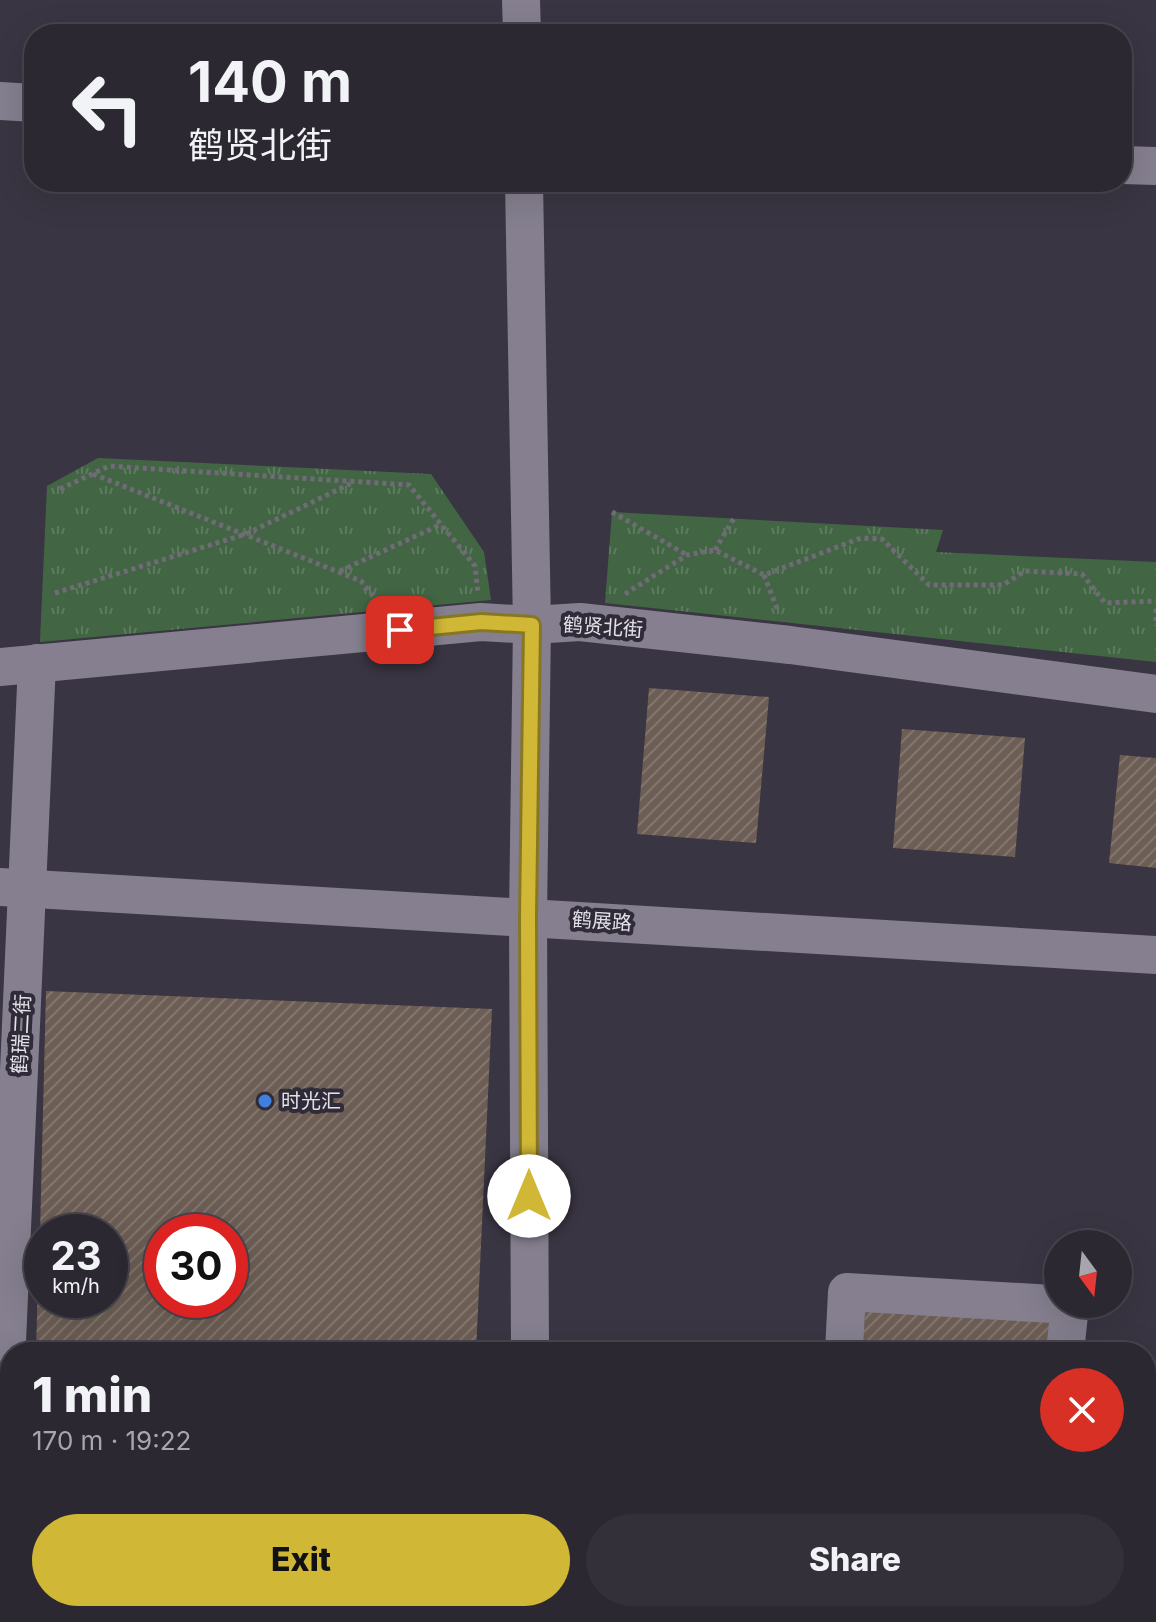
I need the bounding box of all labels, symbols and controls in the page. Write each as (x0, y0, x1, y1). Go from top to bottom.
text: 140 m (188, 48, 352, 116)
icon: left (56, 56, 160, 160)
text: 鹤贤北街 (188, 123, 332, 167)
pin (366, 596, 434, 664)
icon: arrive (378, 608, 422, 652)
street label: 鹤贤北街 (562, 612, 644, 642)
street label: 鹤展路 (571, 907, 633, 935)
street label: 鹤瑞二街 (7, 993, 35, 1075)
place label: 时光汇 (281, 1089, 341, 1113)
marker: 时光汇 (256, 1092, 274, 1110)
position arrow (487, 1154, 571, 1238)
speed limit sign: 30 (144, 1214, 248, 1318)
north arrow (1044, 1230, 1132, 1318)
map controls (1044, 1230, 1132, 1318)
text: 23 (50, 1231, 102, 1280)
text: km/h (52, 1274, 100, 1298)
text: 1 min (32, 1365, 152, 1424)
button: close (1040, 1368, 1124, 1452)
text: 170 m · 19:22 (32, 1425, 191, 1456)
button: Exit (32, 1514, 570, 1606)
button: Share (586, 1514, 1124, 1606)

